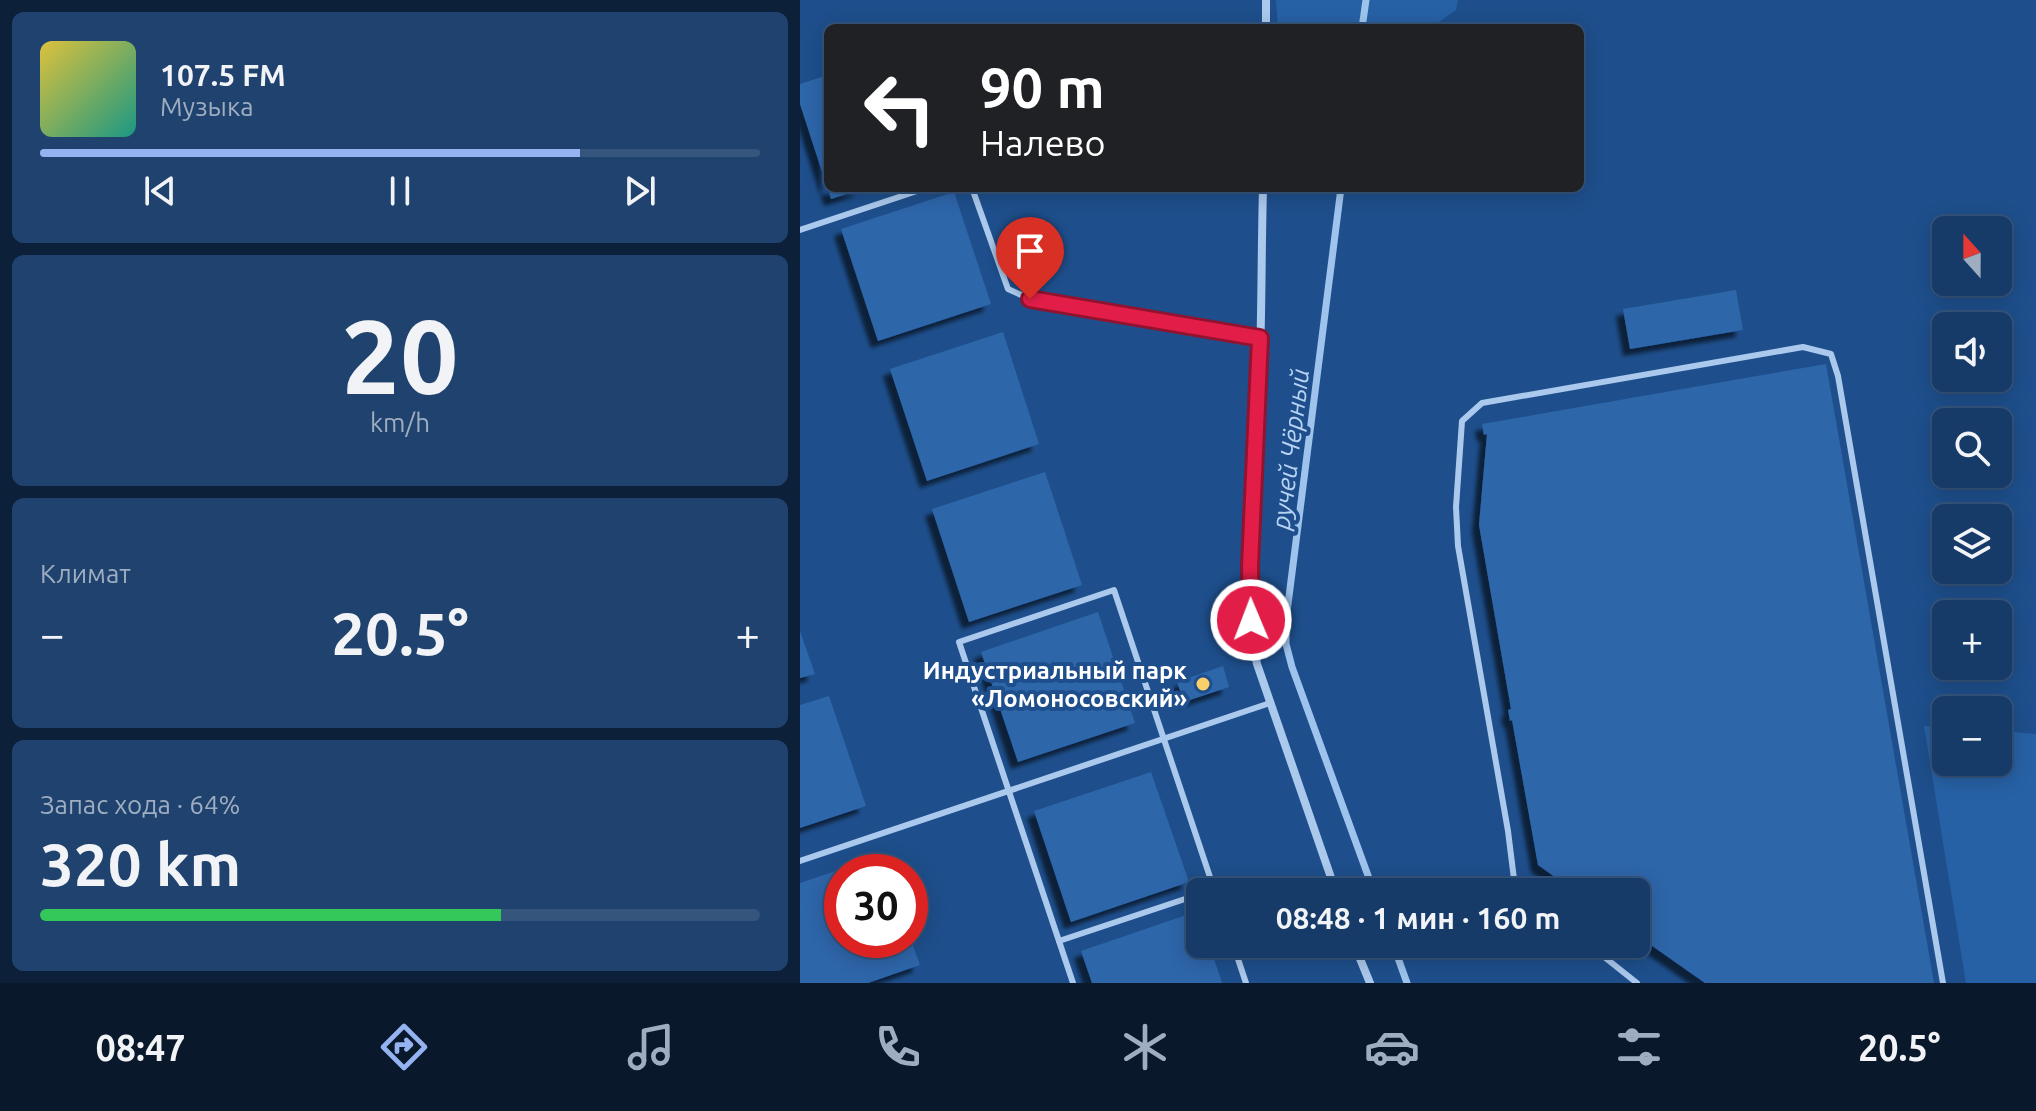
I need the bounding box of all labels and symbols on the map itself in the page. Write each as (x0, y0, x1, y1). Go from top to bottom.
north arrow (1932, 216, 2012, 296)
pin (996, 217, 1064, 299)
water label: ручей Чёрный (1266, 367, 1314, 532)
position arrow (1209, 578, 1293, 662)
place label: Индустриальный парк «Ломоносовский» (923, 657, 1187, 712)
marker: Индустриальный парк «Ломоносовский» (1194, 675, 1212, 693)
speed limit sign: 30 (824, 854, 928, 958)

